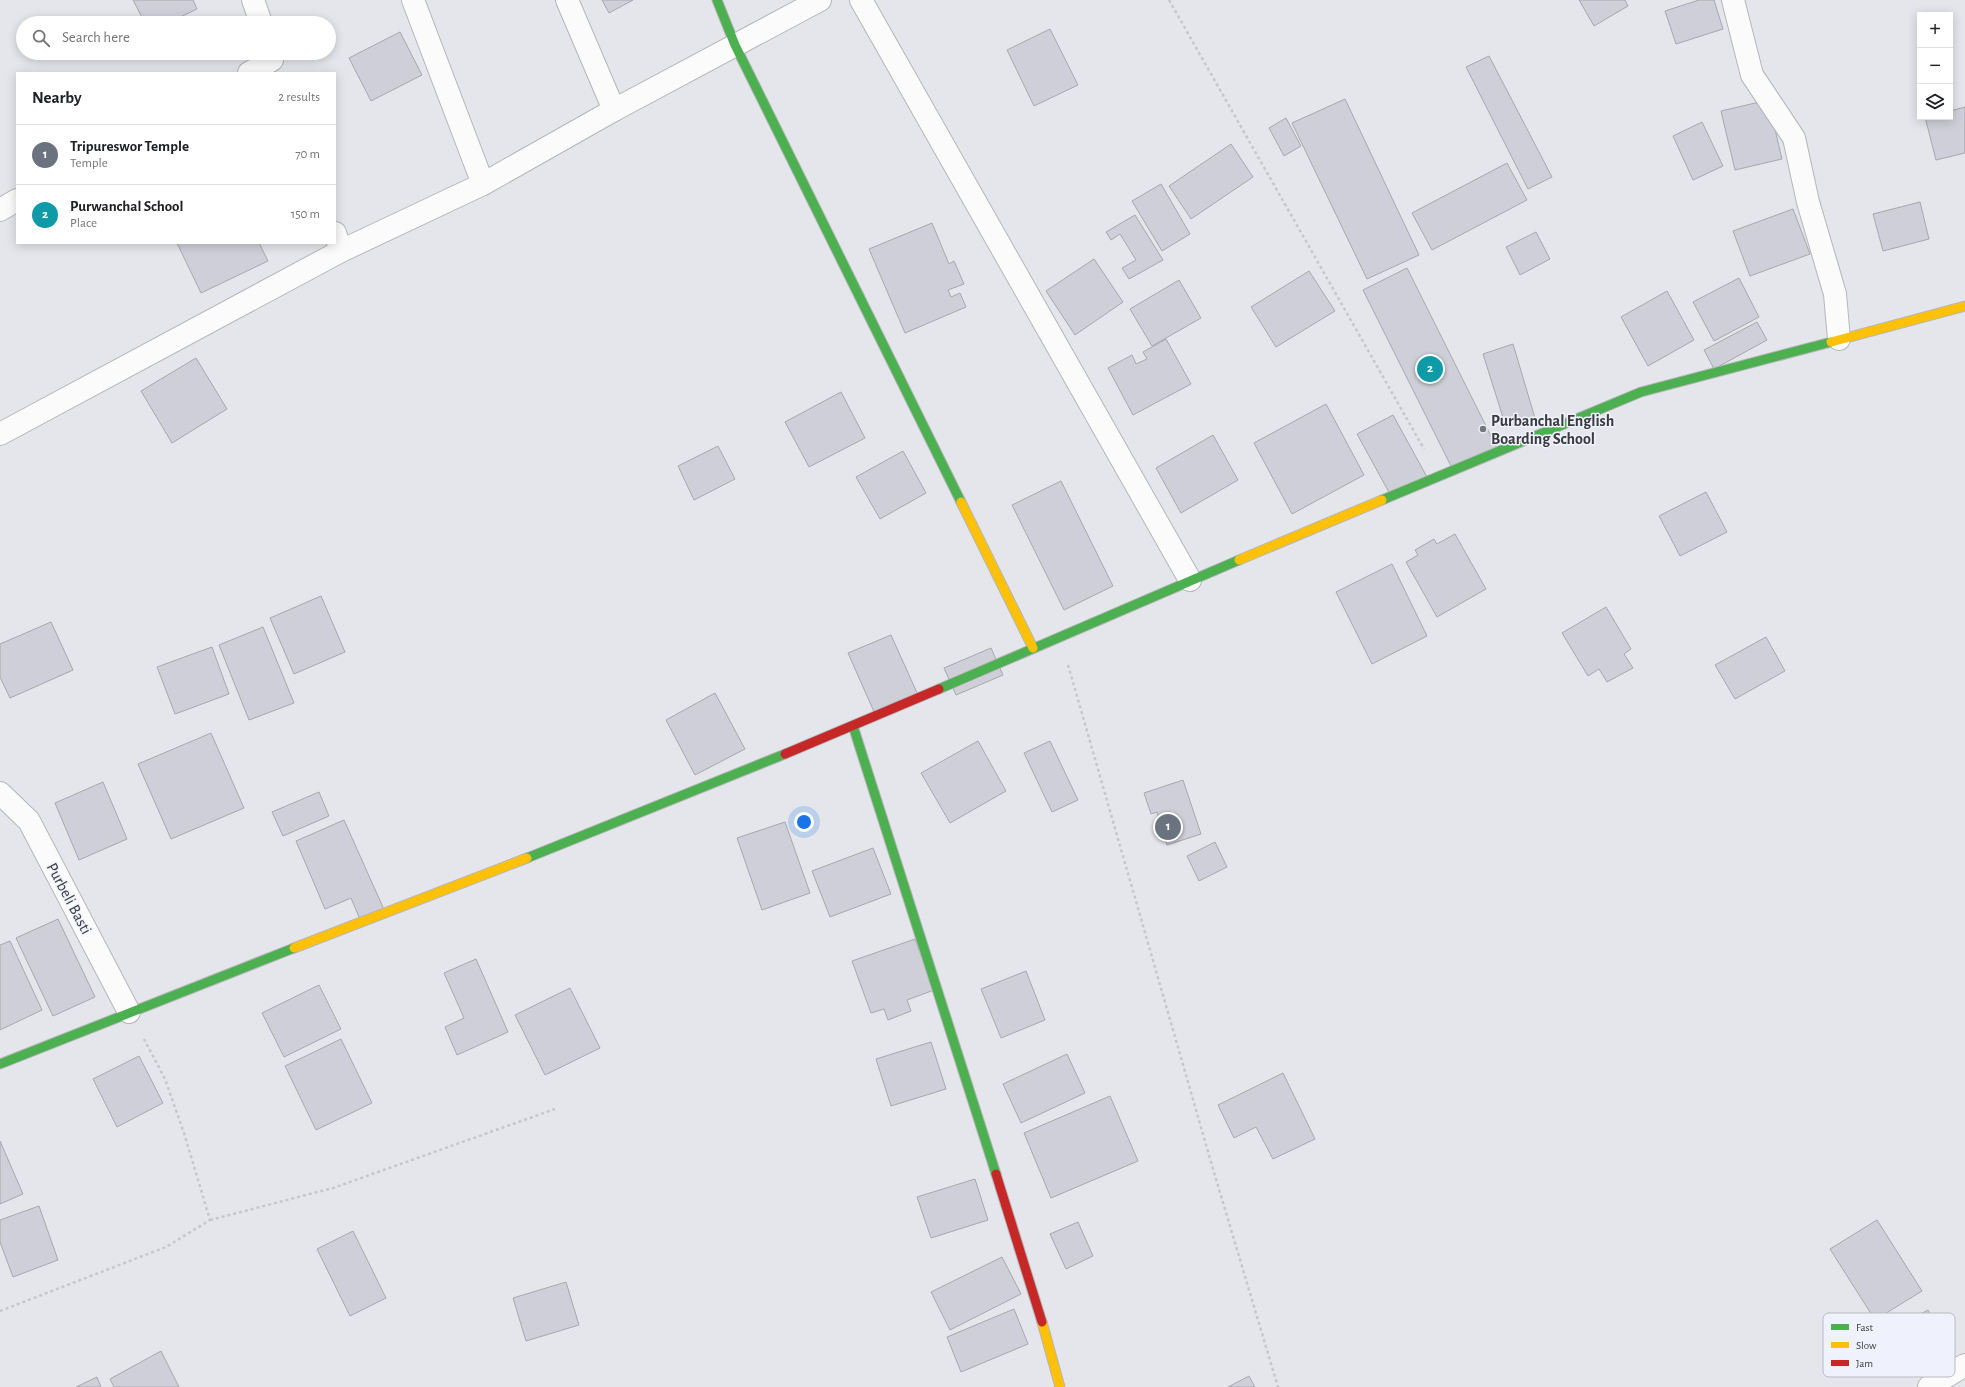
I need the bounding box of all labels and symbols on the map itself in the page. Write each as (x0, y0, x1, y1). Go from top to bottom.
pin: 2 (1417, 354, 1443, 384)
place label: Purbanchal English Boarding School (1491, 413, 1614, 447)
marker: Purbanchal English Boarding School (1478, 424, 1488, 434)
your location (794, 812, 814, 832)
pin: 1 (1155, 812, 1181, 842)
street label: Purbeli Basti (44, 860, 95, 937)
legend (1823, 1313, 1955, 1377)
text: Fast (1856, 1322, 1874, 1333)
text: Slow (1856, 1340, 1877, 1351)
text: Jam (1856, 1358, 1873, 1369)

